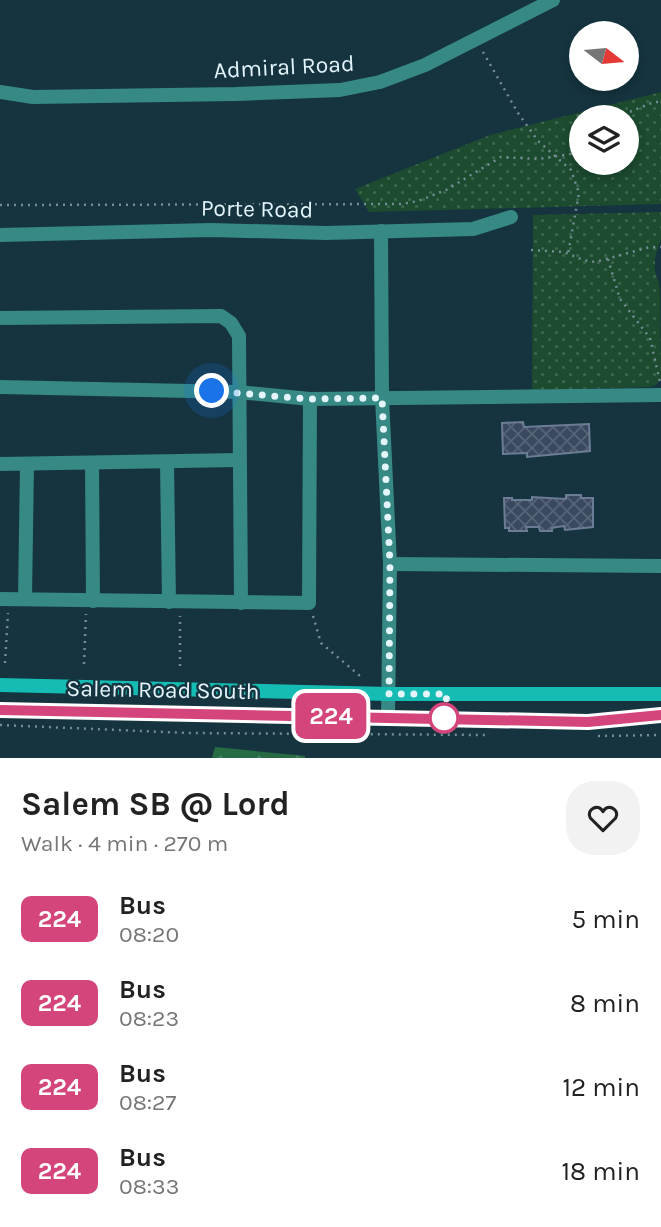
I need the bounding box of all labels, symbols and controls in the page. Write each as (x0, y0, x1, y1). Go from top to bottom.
north arrow (569, 21, 639, 91)
map controls (569, 21, 639, 175)
street label: Admiral Road (213, 50, 355, 84)
button: layers (569, 105, 639, 175)
street label: Porte Road (201, 195, 313, 223)
your location (194, 373, 229, 408)
street label: Salem Road South (66, 675, 260, 705)
line badge: 224 (291, 693, 371, 739)
text: 224 (309, 702, 353, 730)
unlabelled marker (429, 703, 459, 733)
button: heart (566, 781, 640, 855)
text: Salem SB @ Lord (21, 785, 290, 823)
text: Walk · 4 min · 270 m (21, 830, 228, 857)
text: Bus (119, 890, 166, 921)
text: 5 min (571, 904, 640, 935)
text: 224 (38, 905, 81, 933)
text: 08:20 (119, 921, 179, 948)
text: Bus (119, 974, 166, 1005)
text: 8 min (570, 988, 640, 1019)
text: 224 (38, 989, 81, 1017)
text: 08:23 (119, 1005, 179, 1032)
text: Bus (119, 1058, 166, 1089)
text: 12 min (562, 1072, 640, 1103)
text: 224 (38, 1073, 81, 1101)
text: 08:27 (119, 1089, 176, 1116)
text: Bus (119, 1142, 166, 1173)
text: 18 min (561, 1156, 640, 1187)
text: 224 (38, 1157, 81, 1185)
text: 08:33 (119, 1173, 179, 1200)

